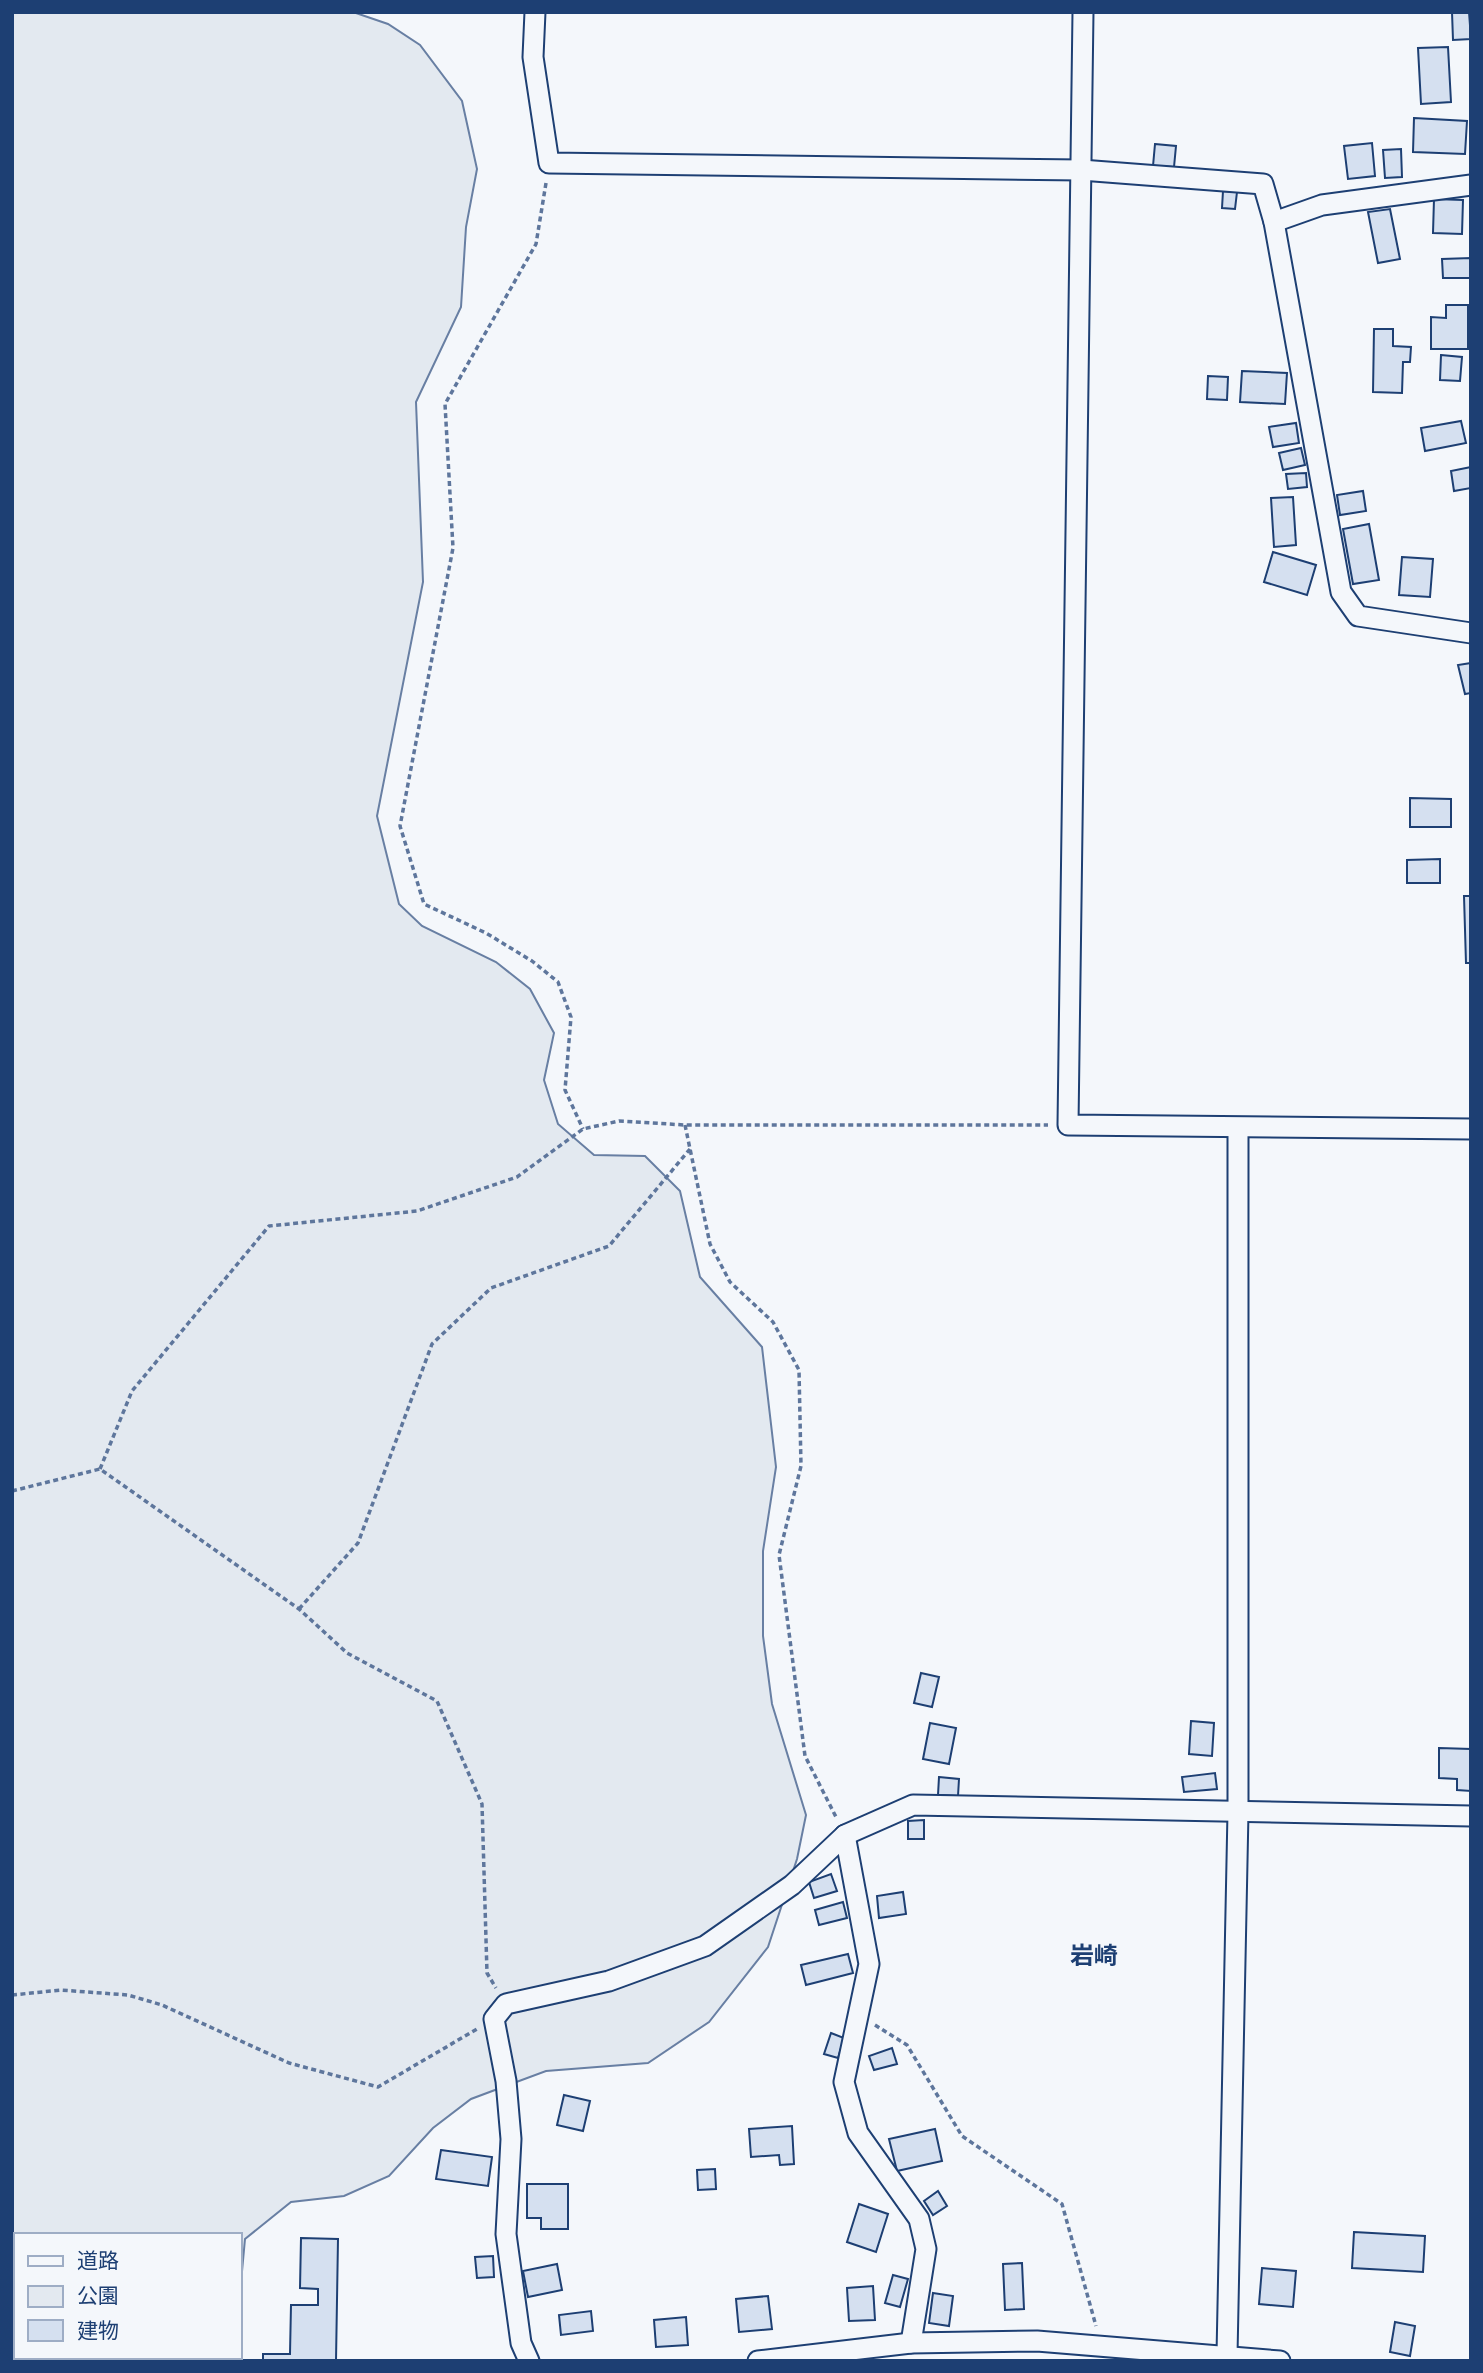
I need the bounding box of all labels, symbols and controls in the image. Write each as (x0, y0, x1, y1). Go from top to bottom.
district label: 岩崎 (1070, 1941, 1118, 1970)
legend (14, 2233, 242, 2359)
text: 道路 (77, 2248, 119, 2274)
text: 公園 (77, 2283, 119, 2309)
text: 建物 (77, 2318, 119, 2344)

